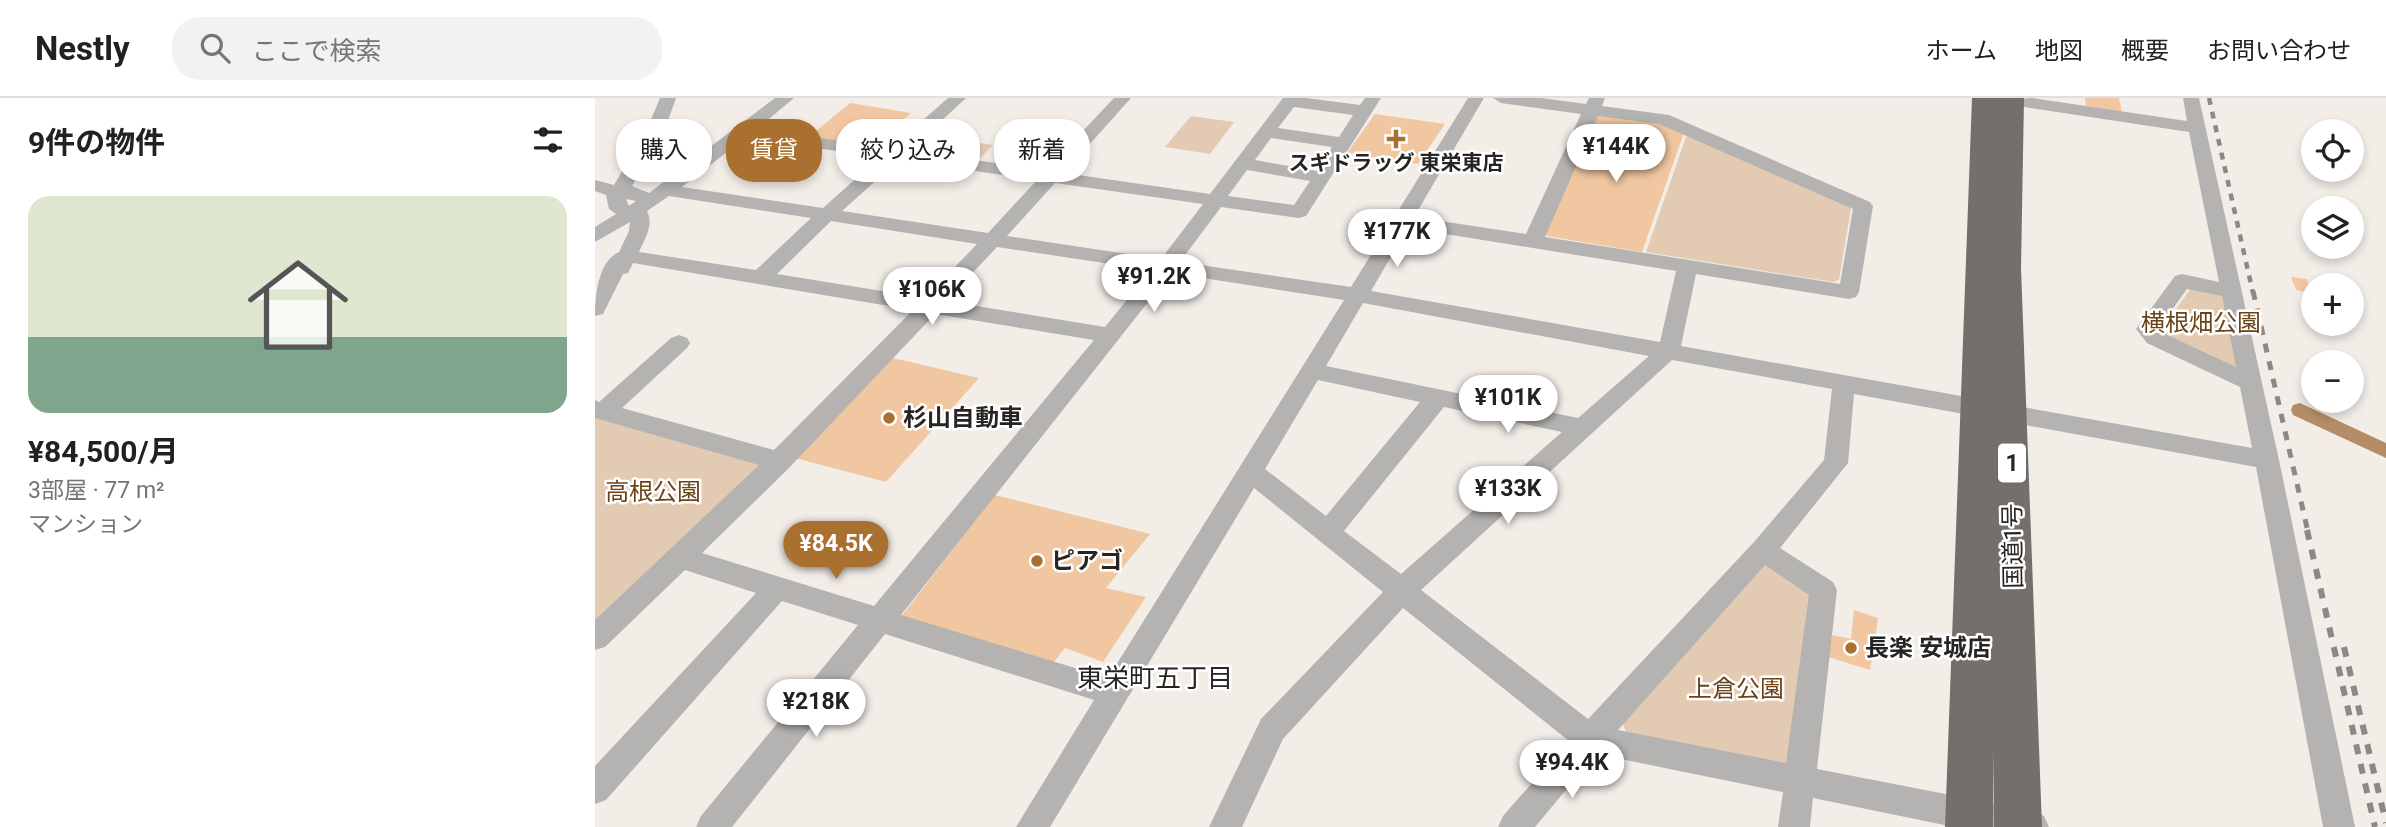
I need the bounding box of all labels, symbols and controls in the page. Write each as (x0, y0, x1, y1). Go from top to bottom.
search box (172, 17, 662, 80)
text: Nestly (35, 29, 130, 68)
icon: search (196, 29, 234, 67)
text: ここで検索 (252, 36, 382, 66)
text: ホーム (1926, 37, 1997, 65)
text: 地図 (2035, 37, 2083, 65)
text: 概要 (2121, 37, 2169, 65)
text: お問い合わせ (2207, 37, 2351, 65)
chip: 購入 (616, 119, 712, 182)
chip: 賃貸 (726, 119, 822, 182)
chip: 絞り込み (836, 119, 980, 182)
chip: 新着 (994, 119, 1090, 182)
map controls (2301, 119, 2364, 413)
button: locate (2301, 119, 2364, 182)
icon: filters (529, 121, 567, 159)
text: 9件の物件 (28, 125, 165, 160)
pin: ¥144K (1567, 125, 1665, 184)
marker: スギドラッグ 東栄東店 (1388, 131, 1404, 147)
text: ¥144K (1583, 133, 1649, 160)
place label: スギドラッグ 東栄東店 (1288, 151, 1504, 175)
button: layers (2301, 196, 2364, 259)
pin: ¥177K (1348, 209, 1446, 269)
text: ¥177K (1364, 218, 1430, 245)
icon: home (235, 242, 361, 368)
pin: ¥91.2K (1097, 254, 1211, 314)
text: ¥91.2K (1117, 263, 1191, 290)
pin: ¥106K (883, 268, 981, 327)
button: + (2301, 273, 2364, 336)
text: ¥106K (899, 276, 965, 303)
park label: 横根畑公園 (2141, 309, 2261, 337)
button: − (2301, 350, 2364, 413)
pin: ¥101K (1459, 376, 1557, 435)
text: ¥101K (1475, 384, 1541, 411)
place label: 杉山自動車 (903, 404, 1023, 432)
marker: 杉山自動車 (881, 410, 897, 426)
text: ¥84,500/月 (28, 434, 179, 469)
road number: 1 (1998, 444, 2026, 482)
pin: ¥133K (1459, 466, 1557, 526)
text: ¥133K (1475, 475, 1541, 502)
text: 3部屋 · 77 m² (28, 477, 165, 504)
park label: 高根公園 (605, 478, 701, 506)
street label: 国道1号 (1998, 503, 2028, 589)
text: マンション (28, 511, 143, 538)
pin: ¥84.5K (779, 522, 893, 581)
text: ¥84.5K (799, 530, 873, 557)
place label: ピアゴ (1051, 547, 1123, 575)
marker: ピアゴ (1029, 553, 1045, 569)
place label: 長楽 安城店 (1865, 634, 1991, 662)
marker: 長楽 安城店 (1843, 640, 1859, 656)
district label: 東栄町五丁目 (1077, 663, 1233, 693)
park label: 上倉公園 (1688, 675, 1784, 703)
pin: ¥218K (767, 680, 865, 739)
text: ¥218K (783, 688, 849, 715)
pin: ¥94.4K (1515, 740, 1629, 800)
text: ¥94.4K (1535, 749, 1609, 776)

